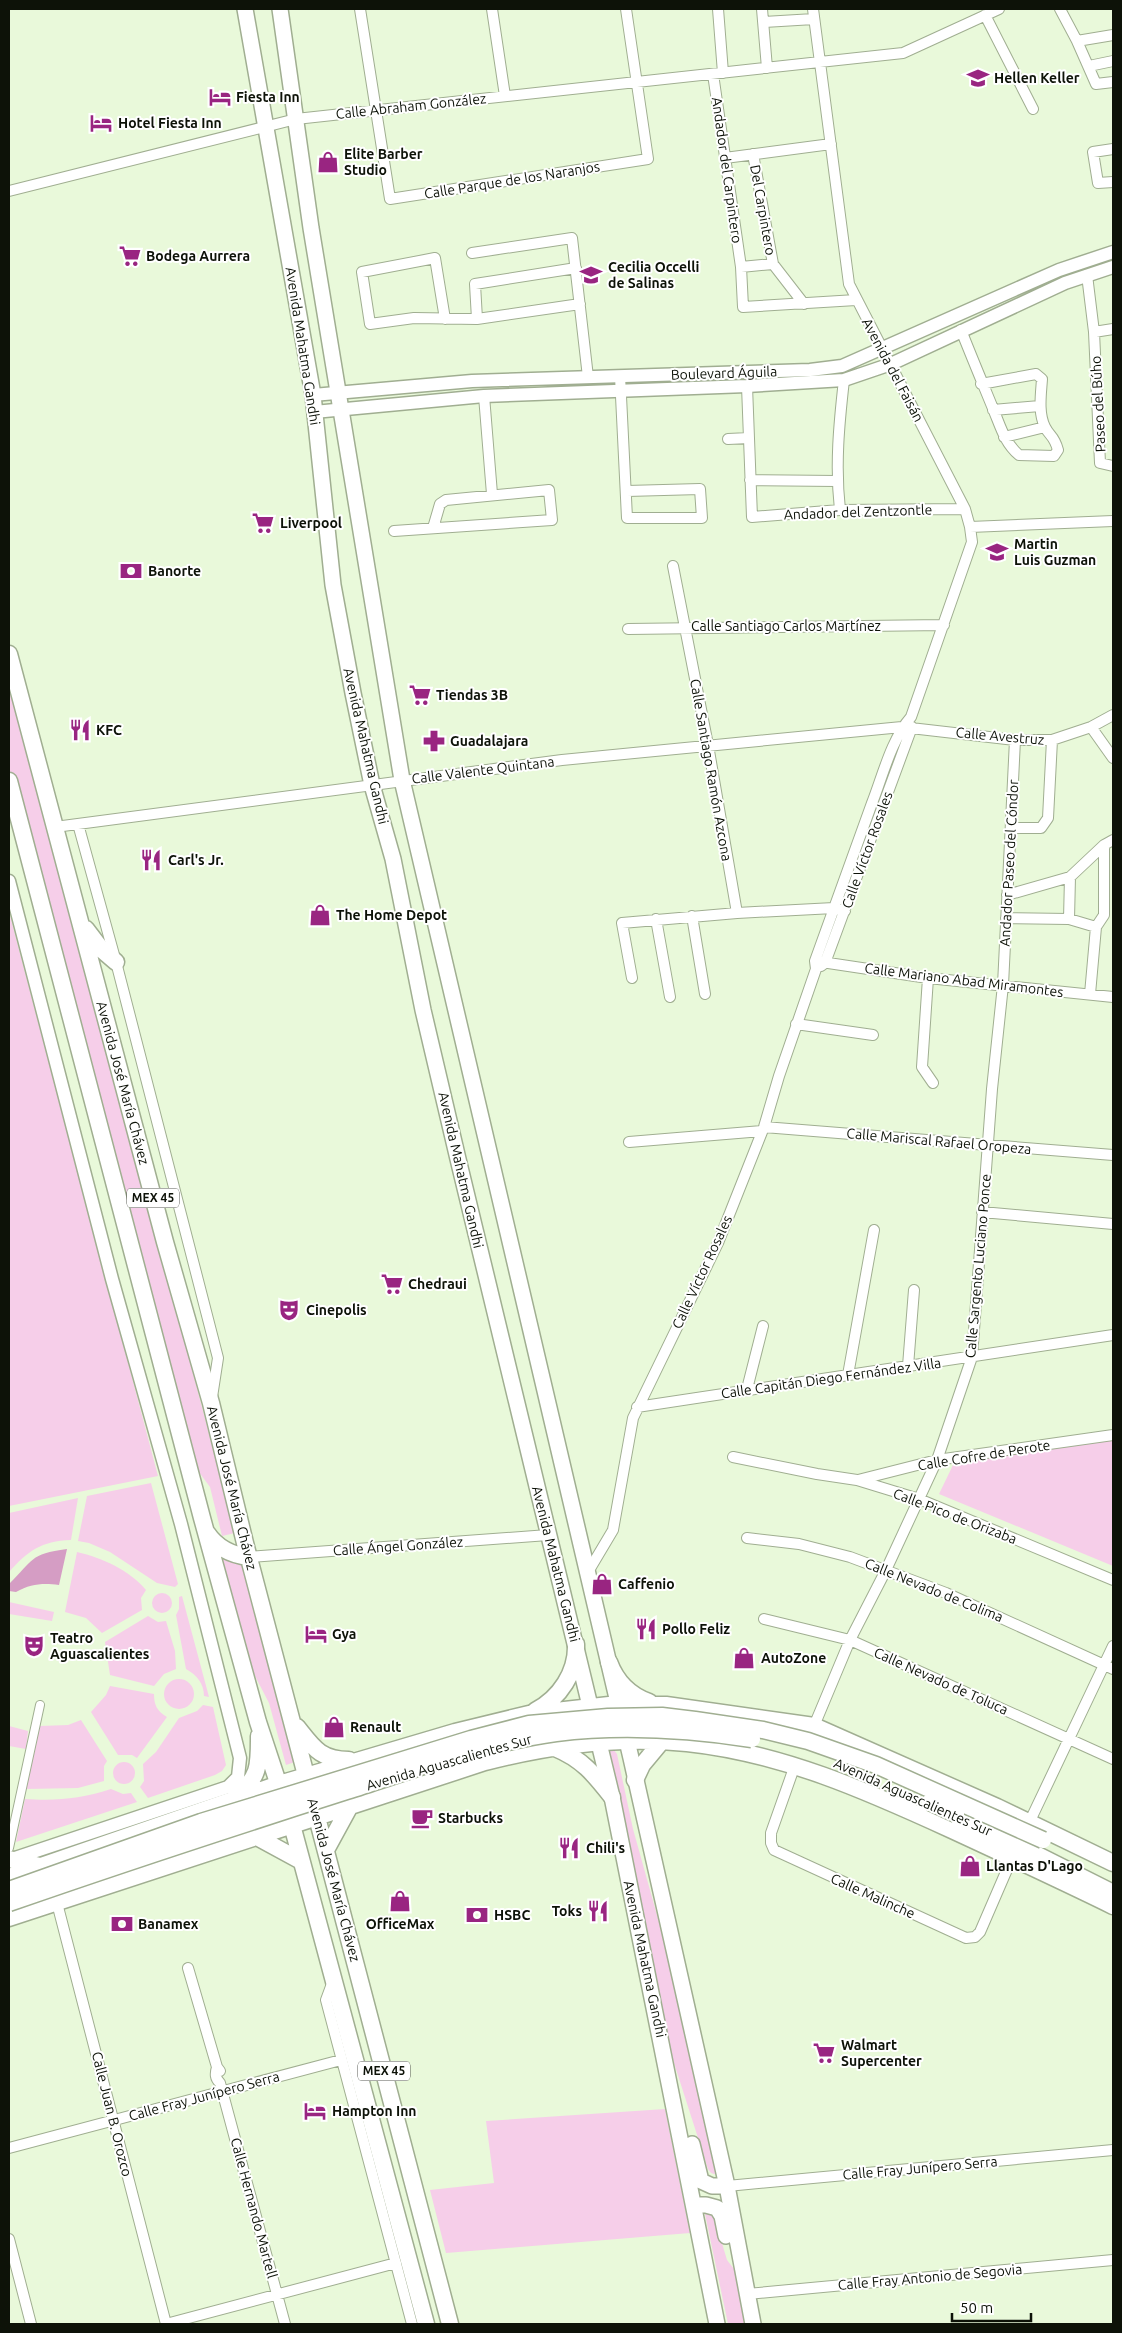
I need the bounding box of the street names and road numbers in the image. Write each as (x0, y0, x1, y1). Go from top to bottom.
street label: Calle Abraham González (335, 90, 487, 122)
street label: Andador del Carpintero (709, 96, 745, 244)
street label: Calle Parque de los Naranjos (423, 158, 601, 202)
street label: Del Carpintero (747, 163, 779, 257)
street label: Avenida Mahatma Gandhi (283, 266, 323, 426)
street label: Avenida del Faisán (859, 316, 927, 424)
street label: Paseo del Búho (1087, 355, 1109, 453)
street label: Boulevard Águila (670, 362, 778, 383)
street label: Andador del Zentzontle (783, 501, 933, 523)
street label: Calle Santiago Carlos Martínez (691, 618, 881, 634)
street label: Avenida Mahatma Gandhi (340, 666, 392, 826)
street label: Calle Santiago Ramón Azcona (687, 678, 735, 862)
street label: Calle Avestruz (955, 724, 1045, 748)
street label: Calle Valente Quintana (411, 753, 555, 787)
street label: Andador Paseo del Cóndor (997, 778, 1021, 947)
street label: Calle Víctor Rosales (838, 789, 896, 911)
street label: Calle Mariano Abad Miramontes (864, 960, 1064, 1000)
street label: Avenida José María Chávez (93, 999, 153, 1167)
street label: Avenida Mahatma Gandhi (435, 1090, 487, 1250)
street label: Calle Mariscal Rafael Oropeza (846, 1125, 1032, 1157)
street label: Calle Sargento Luciano Ponce (962, 1173, 994, 1359)
road number: MEX 45 (127, 1188, 179, 1208)
street label: Calle Víctor Rosales (669, 1213, 735, 1331)
street label: Calle Capitán Diego Fernández Villa (720, 1355, 942, 1401)
street label: Avenida José María Chávez (204, 1404, 260, 1572)
street label: Calle Cofre de Perote (917, 1437, 1051, 1473)
street label: Avenida Mahatma Gandhi (529, 1484, 583, 1644)
street label: Calle Pico de Orizaba (891, 1485, 1019, 1547)
street label: Calle Ángel González (332, 1532, 464, 1559)
street label: Calle Nevado de Colima (863, 1555, 1005, 1625)
street label: Calle Nevado de Toluca (871, 1644, 1011, 1718)
street label: Avenida Aguascalientes Sur (364, 1730, 534, 1793)
street label: Avenida Aguascalientes Sur (831, 1755, 995, 1839)
street label: Avenida José María Chávez (304, 1796, 364, 1964)
street label: Calle Malinche (828, 1870, 918, 1922)
street label: Avenida Mahatma Gandhi (621, 1879, 669, 2039)
street label: Calle Juan B. Orozco (89, 2050, 135, 2178)
road number: MEX 45 (358, 2062, 410, 2080)
street label: Calle Fray Junípero Serra (127, 2068, 281, 2124)
street label: Calle Hernando Martell (228, 2136, 281, 2280)
street label: Calle Fray Junípero Serra (842, 2153, 998, 2183)
street label: Calle Fray Antonio de Segovia (837, 2261, 1023, 2293)

